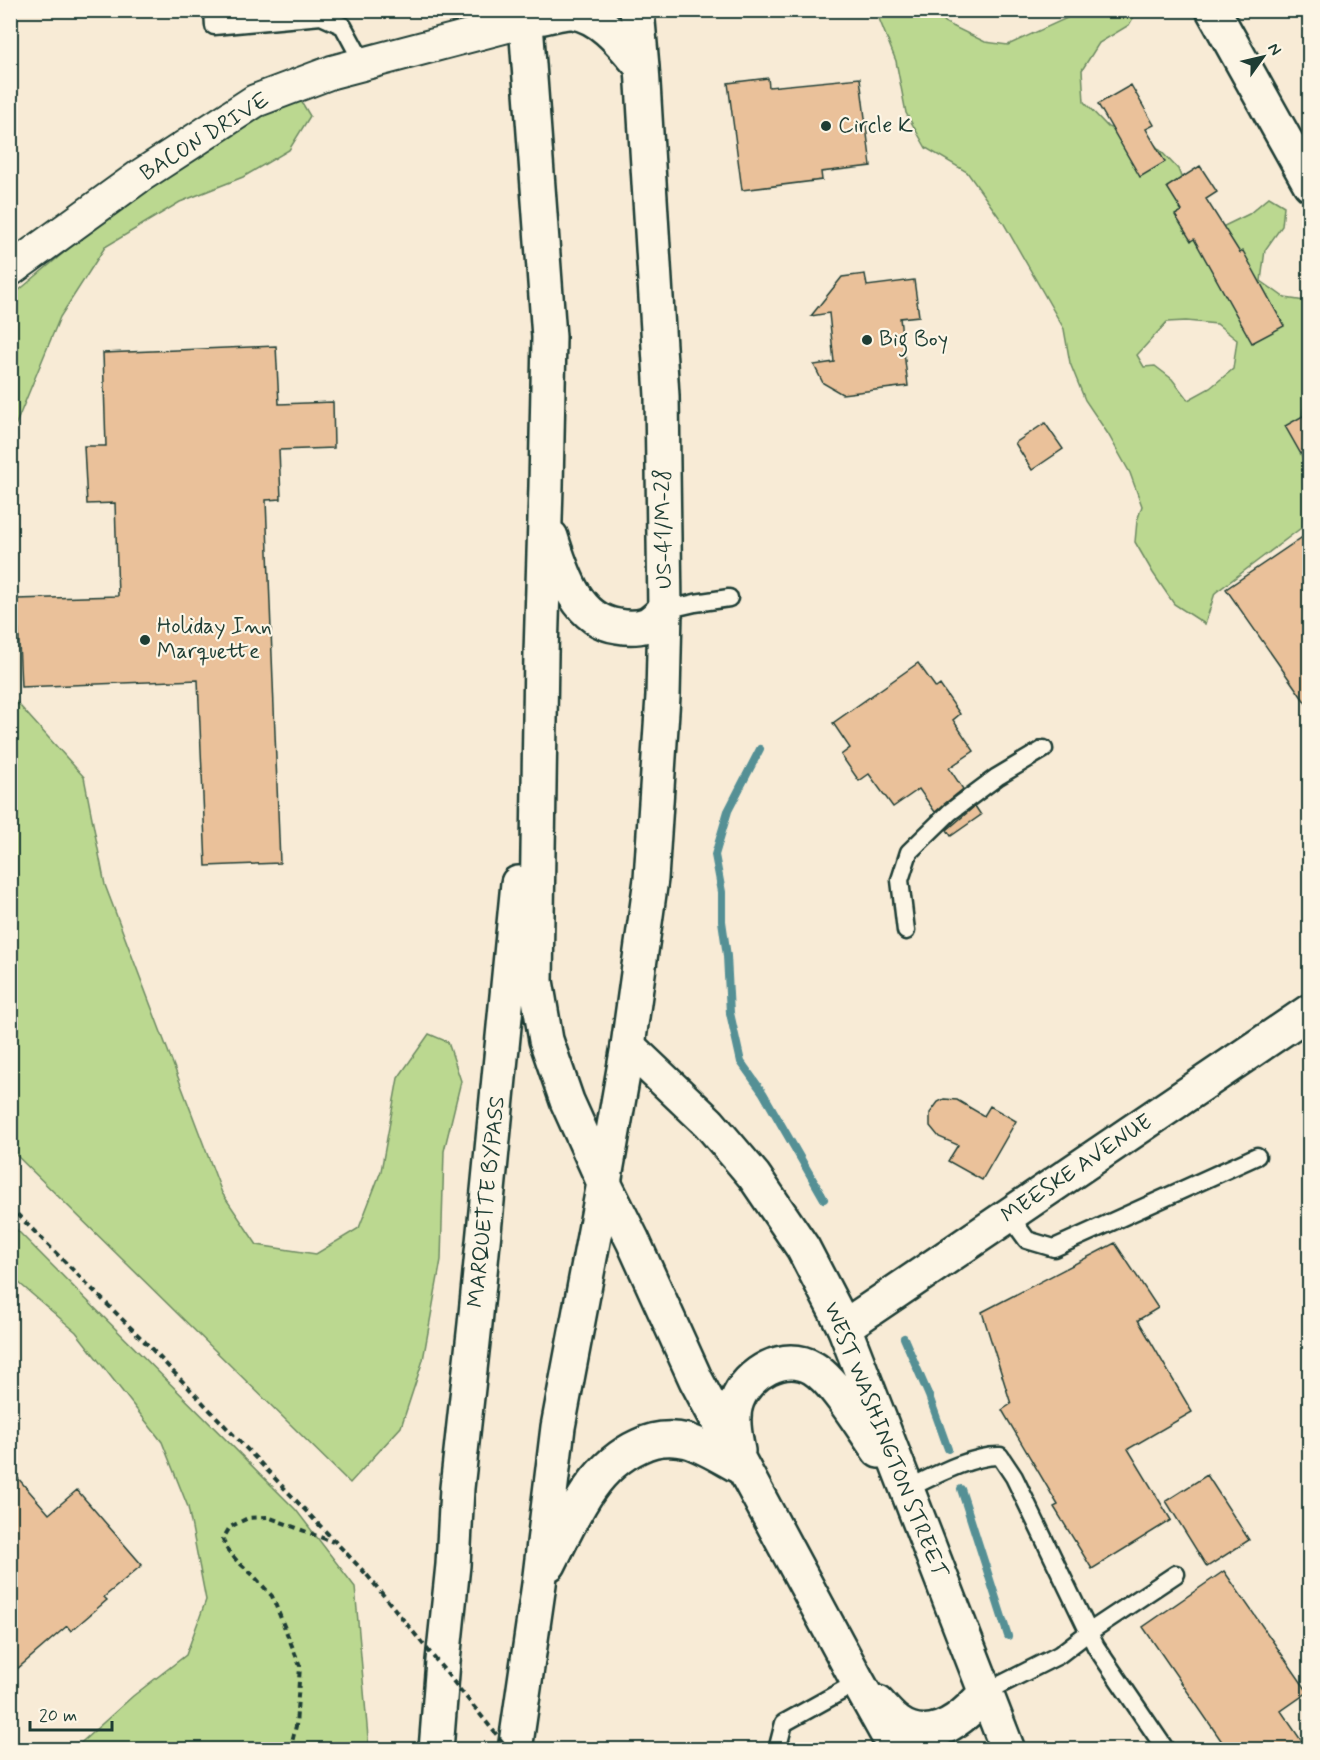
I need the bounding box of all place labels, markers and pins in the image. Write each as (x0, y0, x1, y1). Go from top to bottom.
place label: Circle K (838, 112, 913, 140)
marker: Circle K (819, 119, 833, 133)
place label: Big Boy (879, 326, 948, 357)
marker: Big Boy (860, 333, 874, 347)
place label: Holiday Inn Marquette (157, 613, 272, 666)
marker: Holiday Inn Marquette (138, 633, 152, 647)

